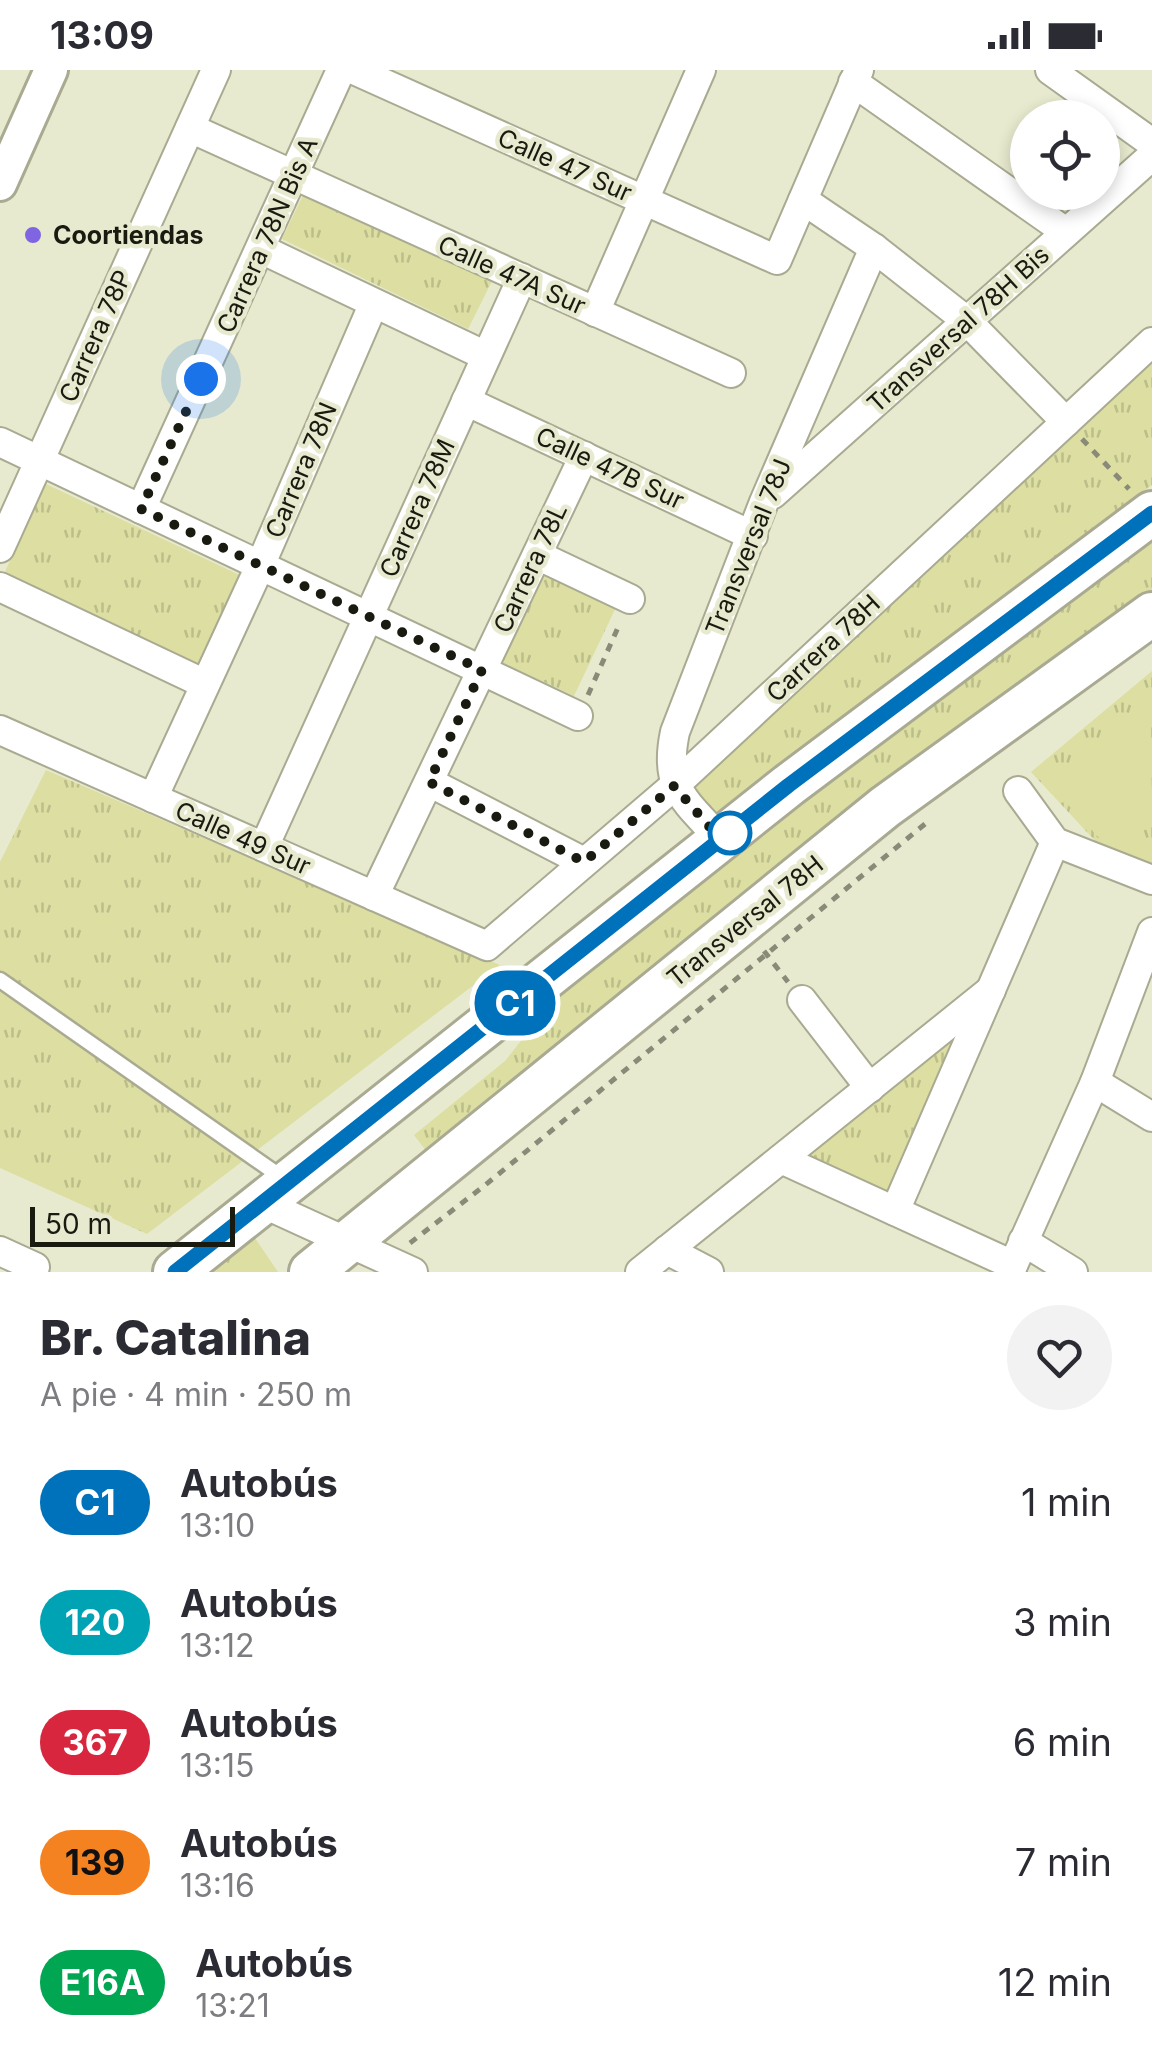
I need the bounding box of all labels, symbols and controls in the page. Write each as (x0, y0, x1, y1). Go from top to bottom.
text: 13:09 (50, 12, 154, 58)
map controls (1010, 100, 1120, 210)
button: locate (1010, 100, 1120, 210)
street label: Calle 47 Sur (493, 122, 637, 208)
street label: Carrera 78N Bis A (210, 132, 324, 338)
place label: Coortiendas (53, 220, 204, 250)
marker: Coortiendas (22, 224, 44, 246)
street label: Calle 47A Sur (434, 229, 590, 321)
street label: Transversal 78H Bis (861, 239, 1055, 419)
street label: Carrera 78P (53, 265, 137, 407)
your location (176, 354, 226, 404)
street label: Carrera 78N (259, 398, 343, 542)
street label: Calle 47B Sur (531, 421, 689, 515)
street label: Carrera 78M (373, 434, 461, 582)
street label: Transversal 78J (699, 454, 797, 640)
street label: Carrera 78L (487, 498, 573, 638)
street label: Carrera 78H (760, 588, 886, 708)
street label: Calle 49 Sur (171, 795, 315, 881)
unlabelled marker (709, 812, 751, 854)
street label: Transversal 78H (661, 849, 829, 993)
line badge: C1 (470, 970, 560, 1036)
text: C1 (495, 982, 535, 1024)
scale bar (30, 1202, 235, 1246)
text: 50 m (45, 1207, 112, 1241)
button: heart (1007, 1305, 1112, 1410)
text: Br. Catalina (40, 1308, 311, 1367)
text: A pie · 4 min · 250 m (40, 1375, 352, 1414)
text: Autobús (180, 1460, 338, 1506)
text: 1 min (1021, 1479, 1112, 1525)
text: C1 (75, 1481, 115, 1523)
text: 13:10 (180, 1506, 255, 1545)
text: Autobús (180, 1580, 338, 1626)
text: 3 min (1013, 1599, 1112, 1645)
text: 120 (65, 1601, 125, 1643)
text: 13:12 (180, 1626, 255, 1665)
text: Autobús (180, 1700, 338, 1746)
text: 6 min (1013, 1719, 1112, 1765)
text: 367 (62, 1721, 128, 1763)
text: 13:15 (180, 1746, 254, 1785)
text: Autobús (180, 1820, 338, 1866)
text: 7 min (1015, 1839, 1112, 1885)
text: 139 (65, 1841, 125, 1883)
text: 13:16 (180, 1866, 255, 1905)
text: Autobús (195, 1940, 353, 1986)
text: 12 min (998, 1959, 1112, 2005)
text: E16A (60, 1961, 145, 2003)
text: 13:21 (195, 1986, 270, 2025)

